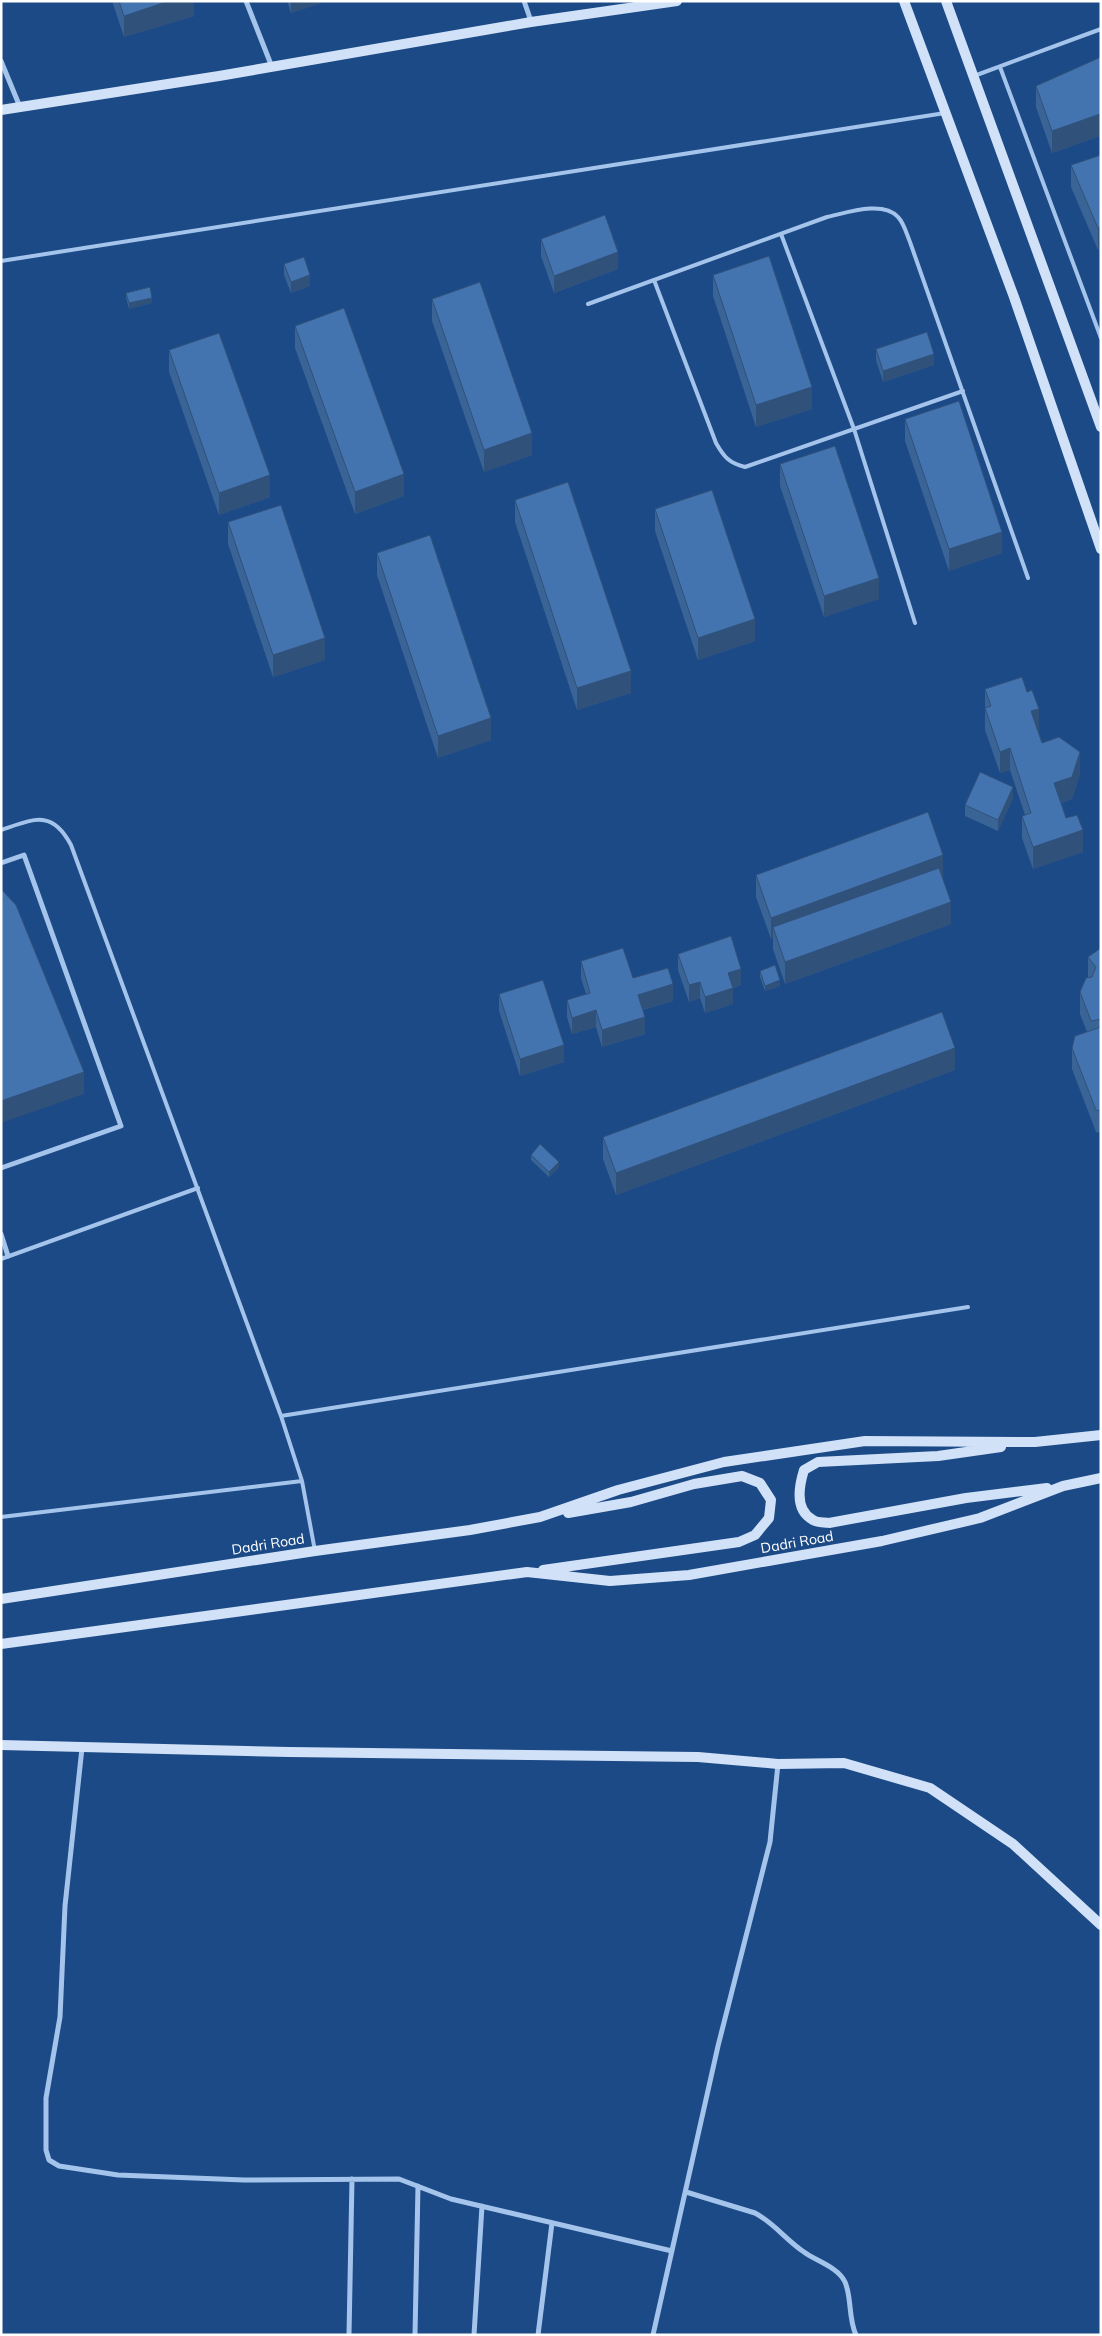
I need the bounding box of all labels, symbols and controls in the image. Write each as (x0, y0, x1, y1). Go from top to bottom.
street label: Dadri Road (759, 1527, 835, 1557)
street label: Dadri Road (230, 1529, 306, 1559)

